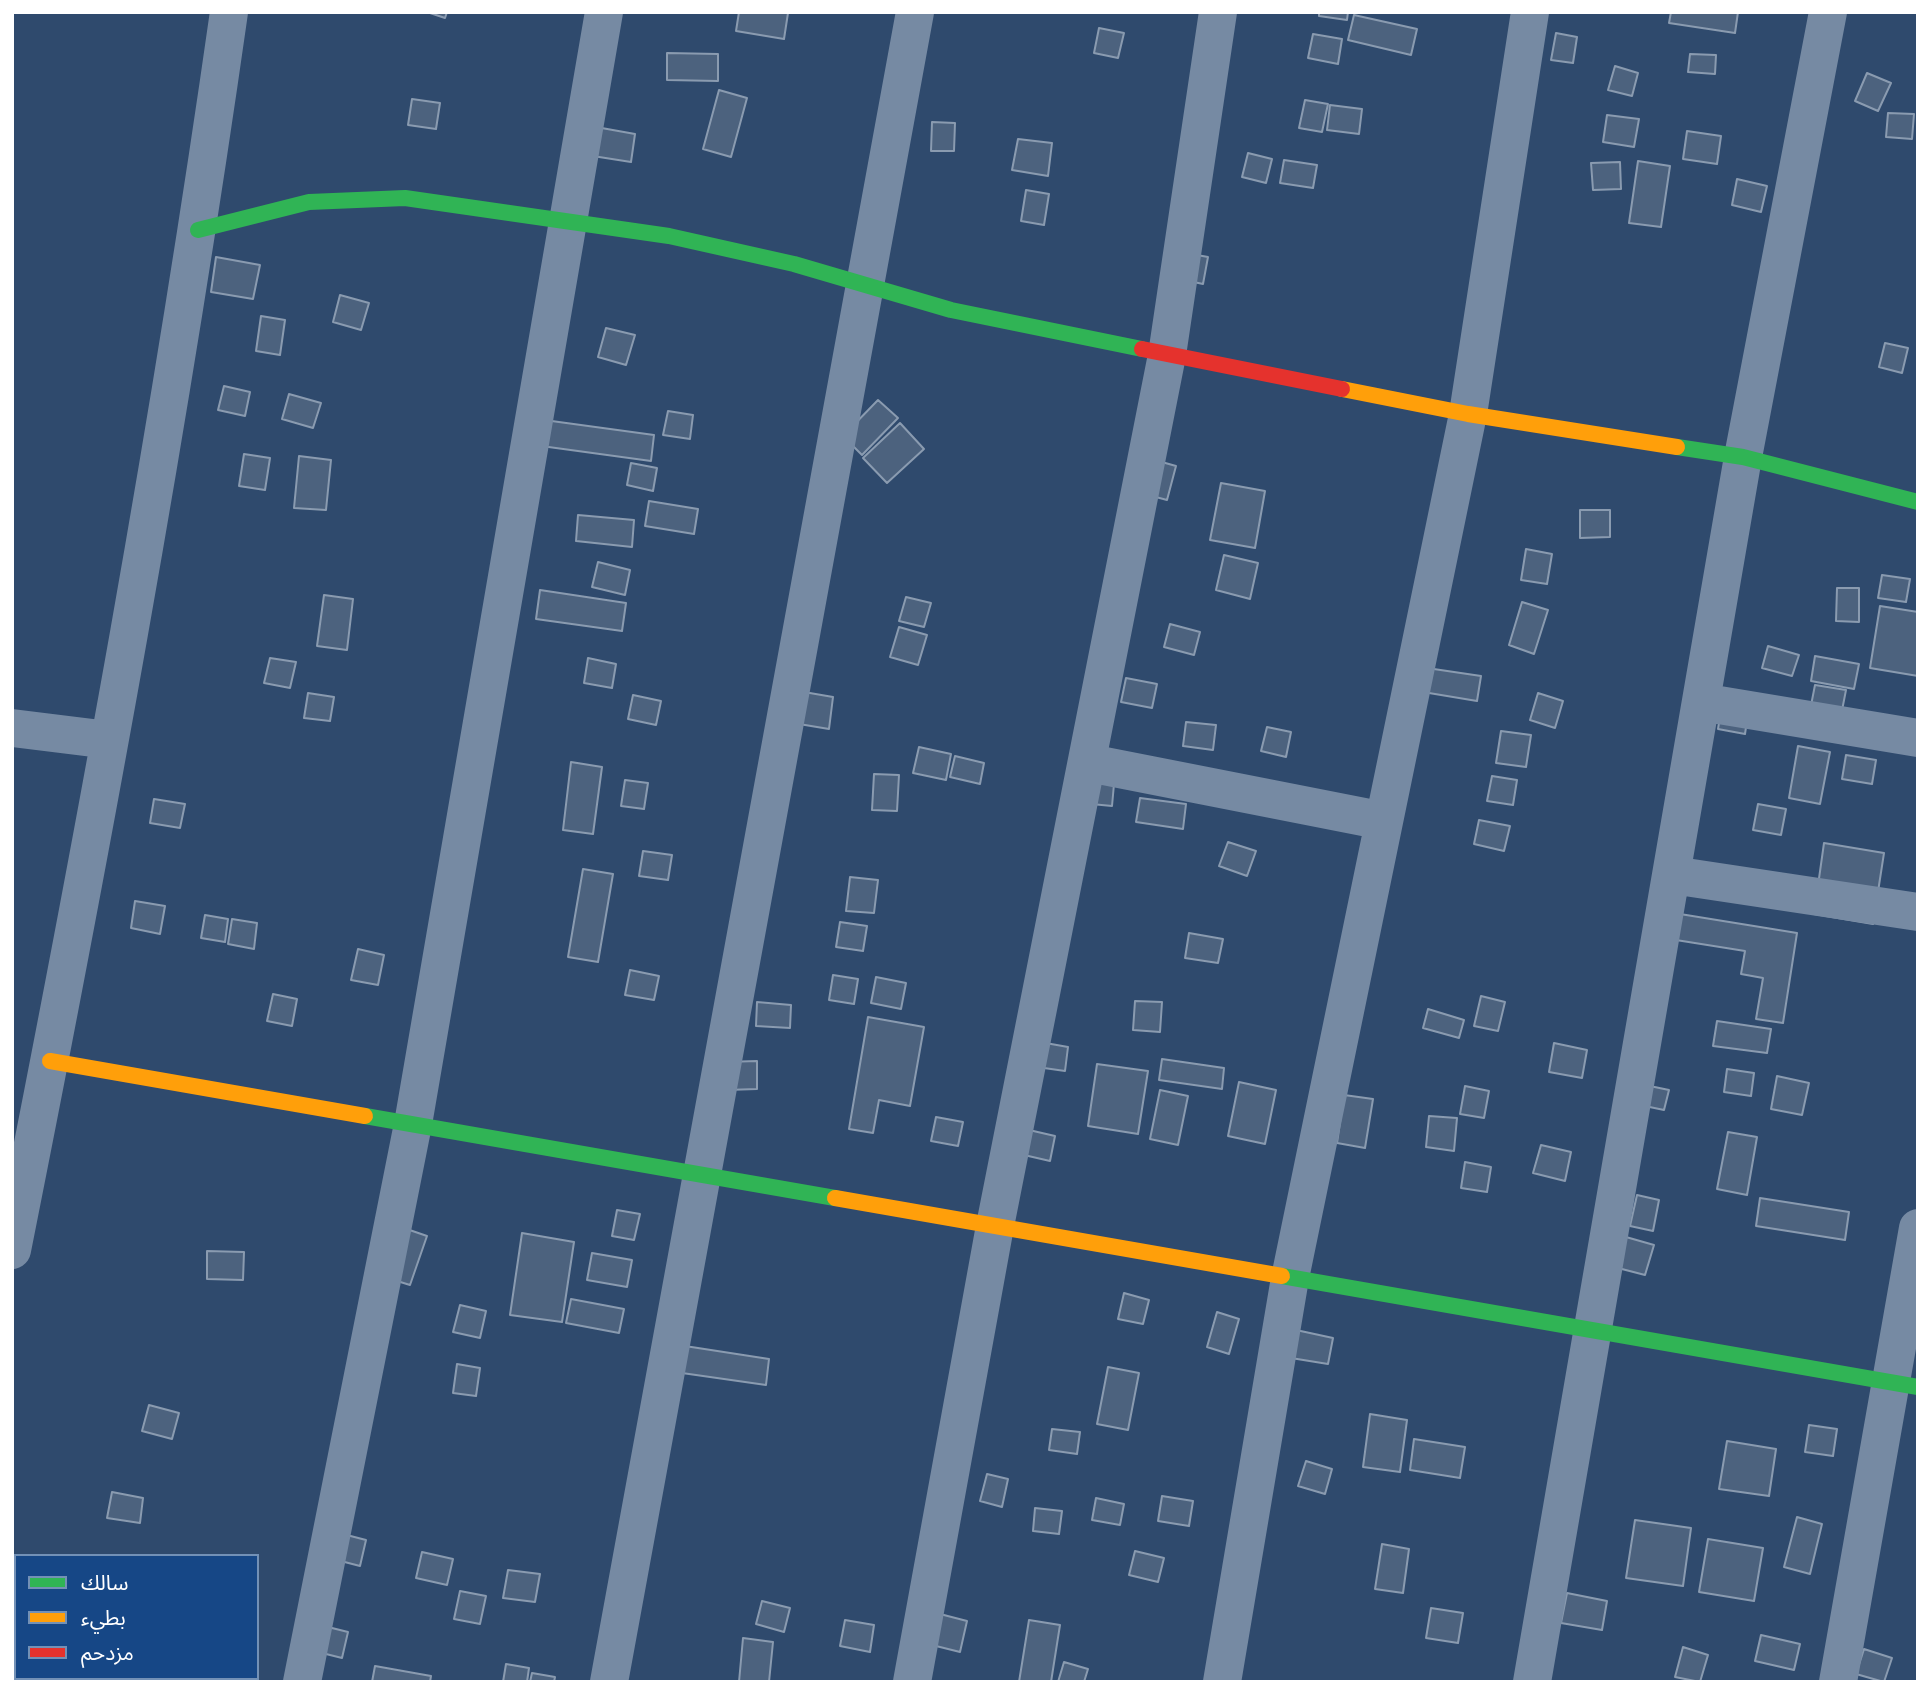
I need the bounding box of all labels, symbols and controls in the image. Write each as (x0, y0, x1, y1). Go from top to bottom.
legend (14, 1554, 259, 1680)
text: سالك (81, 1569, 128, 1594)
text: بطيء (81, 1604, 126, 1629)
text: مزدحم (81, 1639, 134, 1664)

